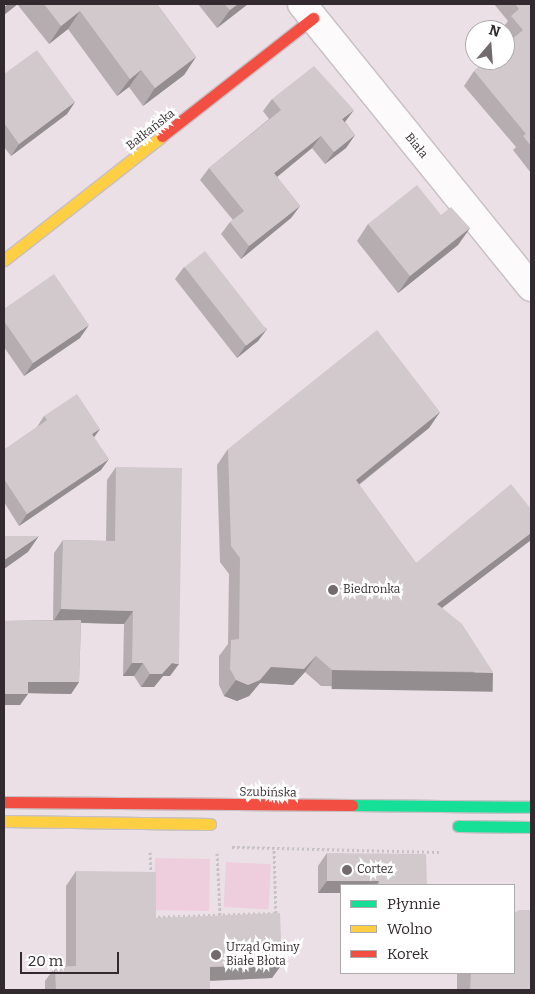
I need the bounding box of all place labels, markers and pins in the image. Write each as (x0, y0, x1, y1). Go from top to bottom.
place label: Biedronka (343, 583, 400, 597)
marker: Biedronka (327, 584, 339, 596)
place label: Cortez (357, 863, 393, 877)
marker: Cortez (341, 864, 353, 876)
place label: Urząd Gminy Białe Błota (226, 941, 300, 969)
marker: Urząd Gminy Białe Błota (210, 949, 222, 961)

